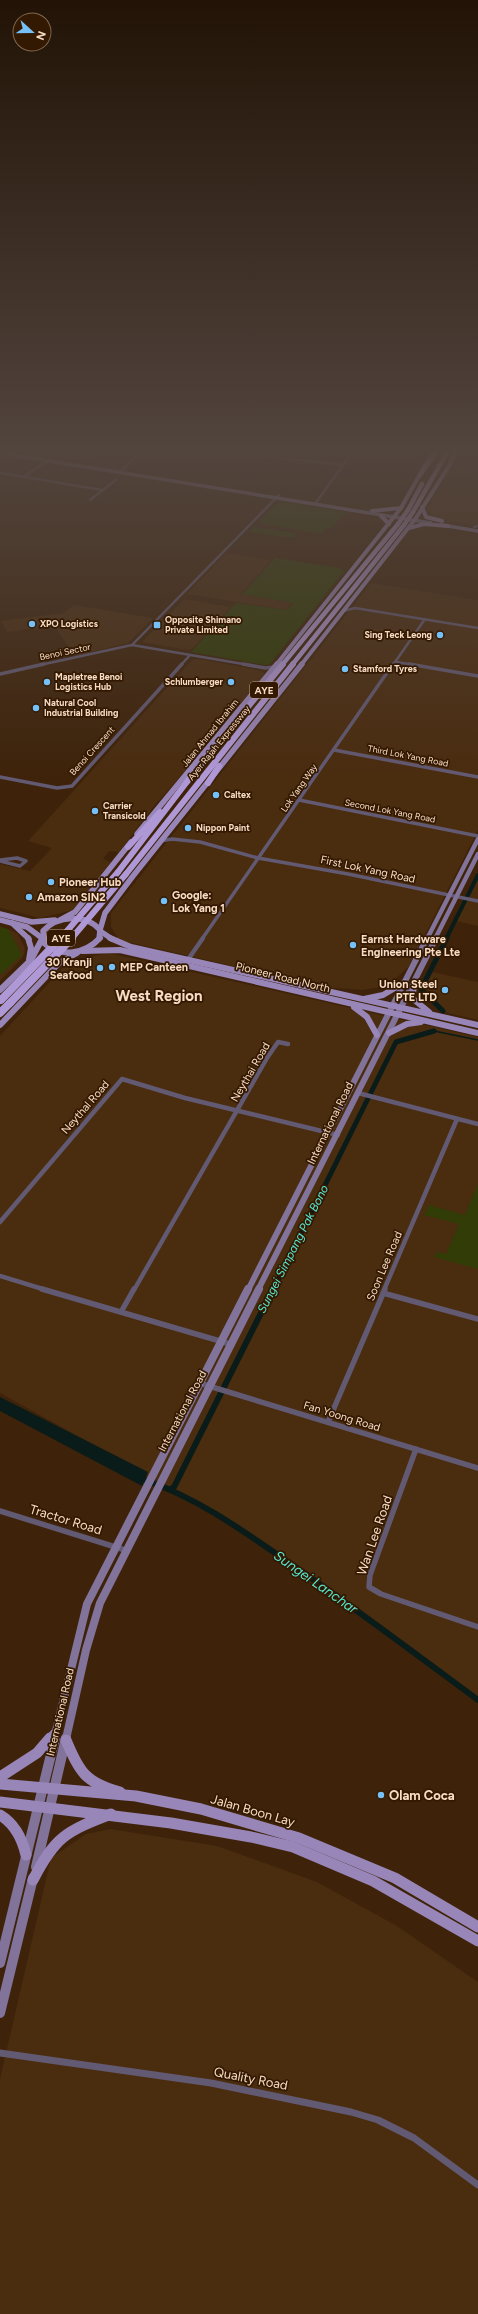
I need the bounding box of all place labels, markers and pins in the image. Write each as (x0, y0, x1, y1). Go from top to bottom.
place label: Opposite Shimano Private Limited (165, 614, 241, 635)
place label: XPO Logistics (40, 618, 99, 629)
marker: XPO Logistics (27, 619, 37, 629)
marker: Opposite Shimano Private Limited (152, 620, 162, 630)
place label: Sing Teck Leong (364, 629, 432, 640)
marker: Sing Teck Leong (435, 630, 445, 640)
place label: Stamford Tyres (353, 663, 418, 674)
marker: Stamford Tyres (340, 664, 350, 674)
place label: Mapletree Benoi Logistics Hub (55, 671, 122, 692)
place label: Schlumberger (165, 676, 224, 687)
marker: Mapletree Benoi Logistics Hub (42, 677, 52, 687)
marker: Schlumberger (226, 677, 236, 687)
place label: Natural Cool Industrial Building (44, 697, 118, 718)
marker: Natural Cool Industrial Building (31, 703, 41, 713)
place label: Caltex (224, 789, 251, 800)
marker: Caltex (211, 790, 221, 800)
place label: Carrier Transicold (103, 800, 146, 821)
marker: Carrier Transicold (90, 806, 100, 816)
place label: Nippon Paint (196, 822, 250, 833)
marker: Nippon Paint (183, 823, 193, 833)
place label: Pioneer Hub (59, 876, 122, 889)
marker: Pioneer Hub (46, 877, 56, 887)
place label: Google: Lok Yang 1 (172, 889, 225, 915)
place label: Amazon SIN2 (37, 891, 106, 904)
marker: Amazon SIN2 (24, 892, 34, 902)
marker: Google: Lok Yang 1 (159, 896, 169, 906)
place label: Earnst Hardware Engineering Pte Lte (361, 933, 460, 959)
marker: Earnst Hardware Engineering Pte Lte (348, 940, 358, 950)
place label: 30 Kranji Seafood (47, 956, 92, 982)
place label: MEP Canteen (120, 961, 188, 974)
marker: MEP Canteen (107, 962, 117, 972)
marker: 30 Kranji Seafood (95, 963, 105, 973)
place label: Union Steel PTE LTD (379, 978, 437, 1004)
marker: Union Steel PTE LTD (440, 985, 450, 995)
place label: Olam Coca (389, 1788, 455, 1803)
marker: Olam Coca (376, 1790, 386, 1800)

